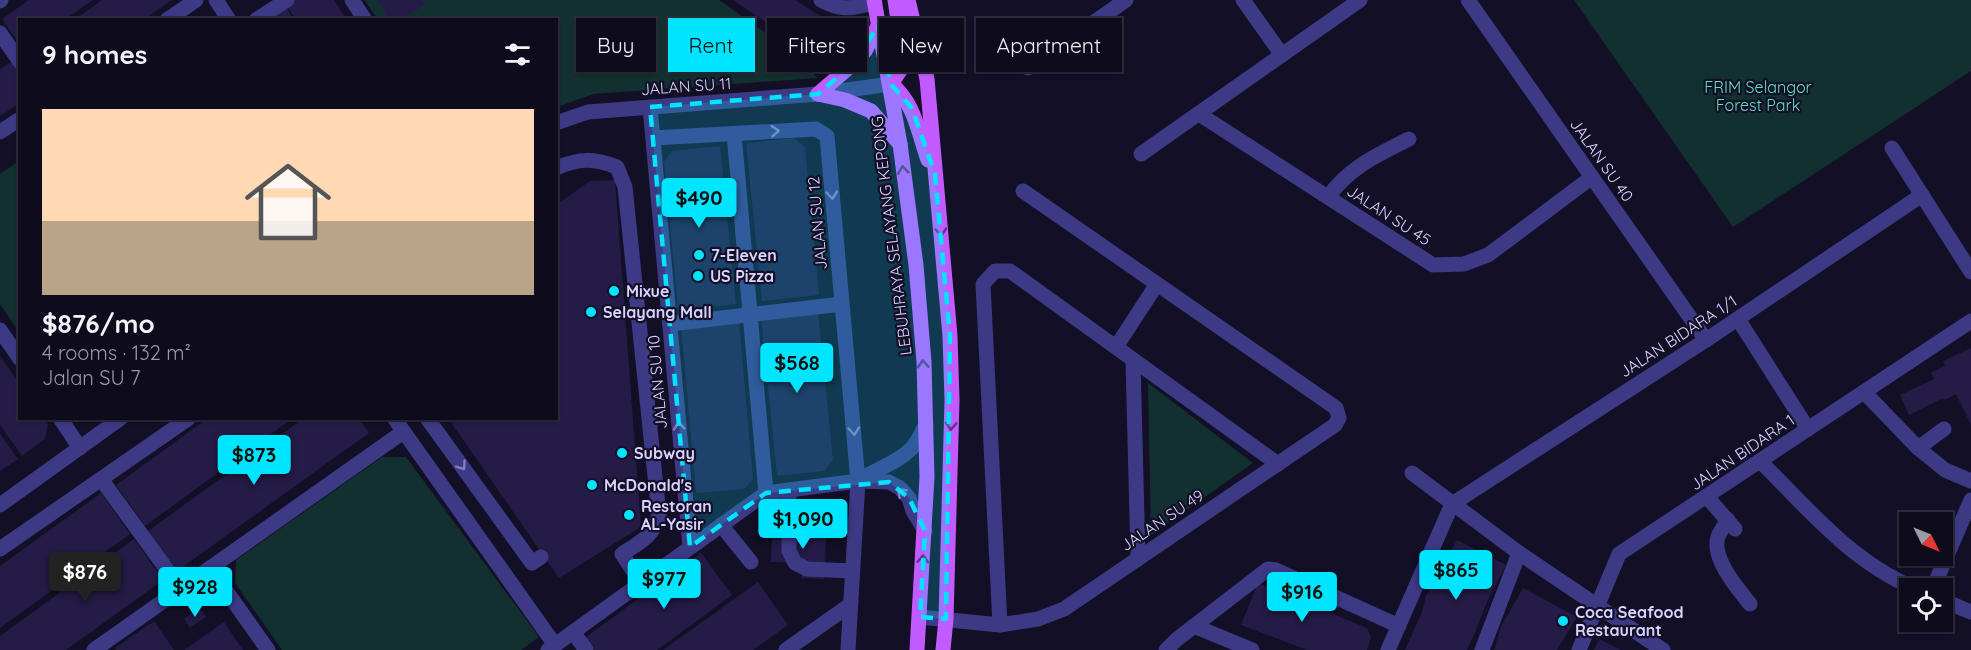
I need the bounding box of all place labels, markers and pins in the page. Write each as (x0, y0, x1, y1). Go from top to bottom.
pin: $490 (663, 178, 735, 229)
place label: 7-Eleven (711, 245, 777, 265)
marker: 7-Eleven (692, 248, 706, 262)
place label: US Pizza (710, 266, 774, 286)
marker: US Pizza (691, 269, 705, 283)
place label: Mixue (626, 281, 669, 301)
marker: Mixue (607, 284, 621, 298)
place label: Selayang Mall (603, 302, 712, 322)
marker: Selayang Mall (584, 305, 598, 319)
pin: $568 (761, 343, 833, 394)
pin: $873 (218, 435, 290, 486)
place label: Subway (634, 443, 695, 463)
marker: Subway (615, 446, 629, 460)
place label: McDonald's (604, 475, 692, 495)
marker: McDonald's (585, 478, 599, 492)
place label: Restoran AL-Yasir (641, 496, 712, 534)
pin: $1,090 (754, 499, 852, 550)
marker: Restoran AL-Yasir (622, 508, 636, 522)
pin: $865 (1420, 550, 1492, 601)
pin: $876 (49, 552, 121, 603)
pin: $977 (628, 559, 700, 610)
pin: $928 (159, 567, 231, 618)
pin: $916 (1266, 572, 1338, 623)
place label: Coca Seafood Restaurant (1575, 602, 1684, 640)
marker: Coca Seafood Restaurant (1556, 614, 1570, 628)

